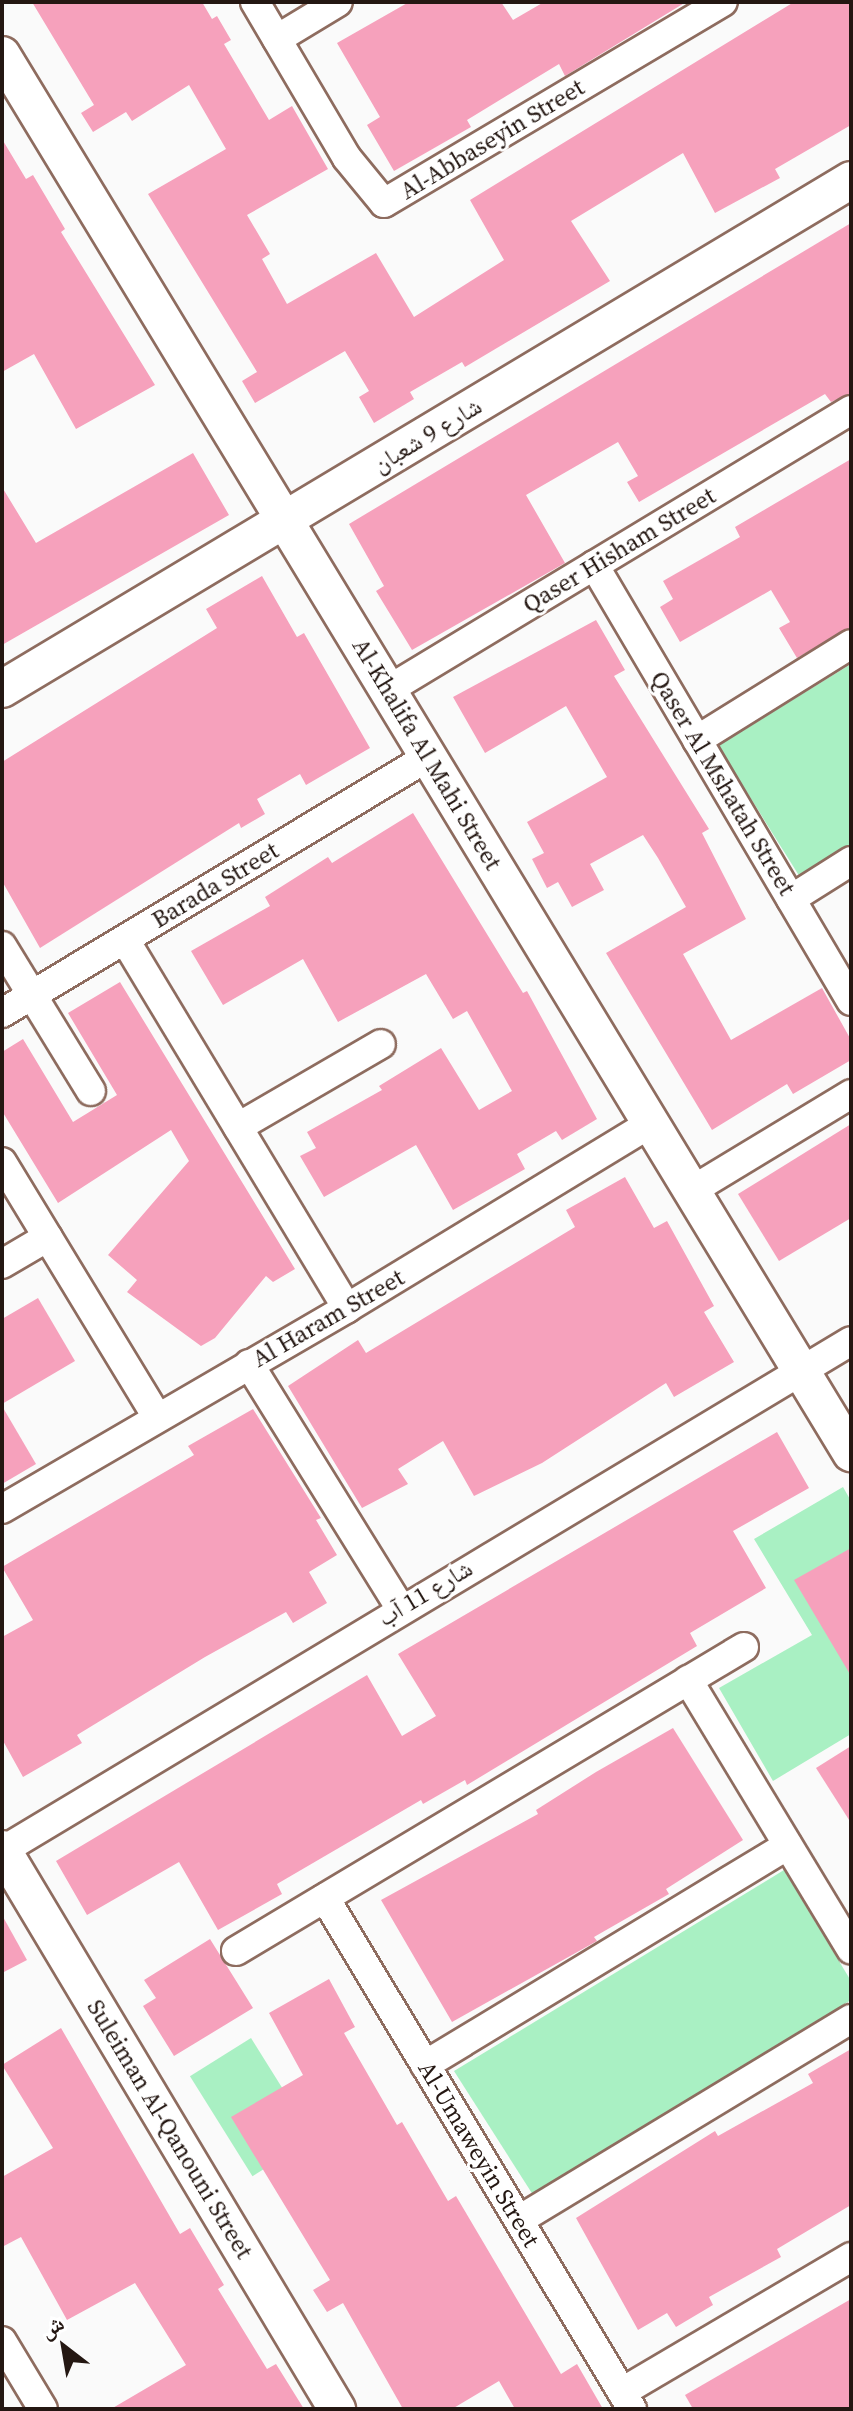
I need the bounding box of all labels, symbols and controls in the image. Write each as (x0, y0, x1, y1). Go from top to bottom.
street label: Al-Abbaseyin Street (395, 73, 589, 205)
street label: شارع 9 شعبان (367, 391, 487, 479)
street label: Qaser Hisham Street (517, 481, 721, 619)
street label: Al-Khalifa Al Mahi Street (346, 633, 508, 875)
street label: Qaser Al Mshatah Street (645, 666, 801, 900)
street label: Barada Street (147, 836, 283, 934)
street label: Al Haram Street (247, 1263, 409, 1373)
street label: شارع 11 آب (373, 1554, 477, 1632)
street label: Suleiman Al-Qanouni Street (81, 1994, 259, 2264)
street label: Al-Umaweyin Street (412, 2056, 546, 2252)
north arrow (24, 2307, 104, 2387)
text: ش (34, 2308, 69, 2345)

